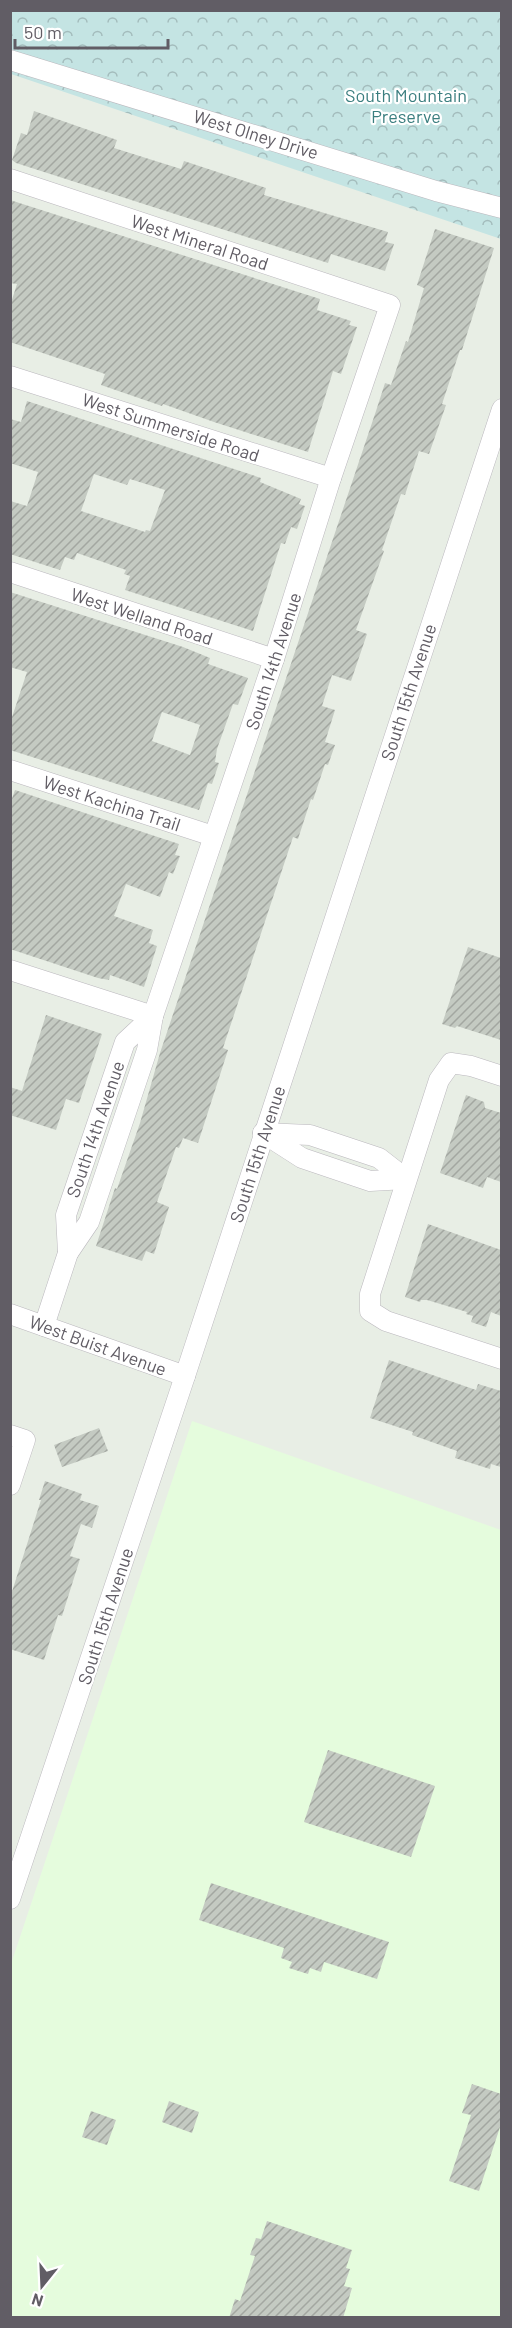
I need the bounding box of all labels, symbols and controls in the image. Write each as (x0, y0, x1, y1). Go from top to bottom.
scale bar (15, 12, 168, 50)
text: 50 m (24, 21, 62, 43)
park label: South Mountain Preserve (345, 84, 467, 127)
street label: West Olney Drive (191, 105, 321, 163)
street label: West Mineral Road (129, 209, 271, 275)
street label: West Summerside Road (80, 388, 262, 466)
street label: West Welland Road (68, 583, 216, 649)
street label: South 14th Avenue (240, 590, 306, 732)
street label: South 15th Avenue (376, 621, 440, 763)
street label: West Kachina Trail (40, 770, 184, 836)
street label: South 14th Avenue (61, 1058, 129, 1200)
street label: South 15th Avenue (225, 1083, 289, 1225)
street label: West Buist Avenue (26, 1310, 170, 1380)
street label: South 15th Avenue (73, 1545, 137, 1687)
north arrow (12, 2256, 72, 2316)
text: N (29, 2290, 45, 2311)

